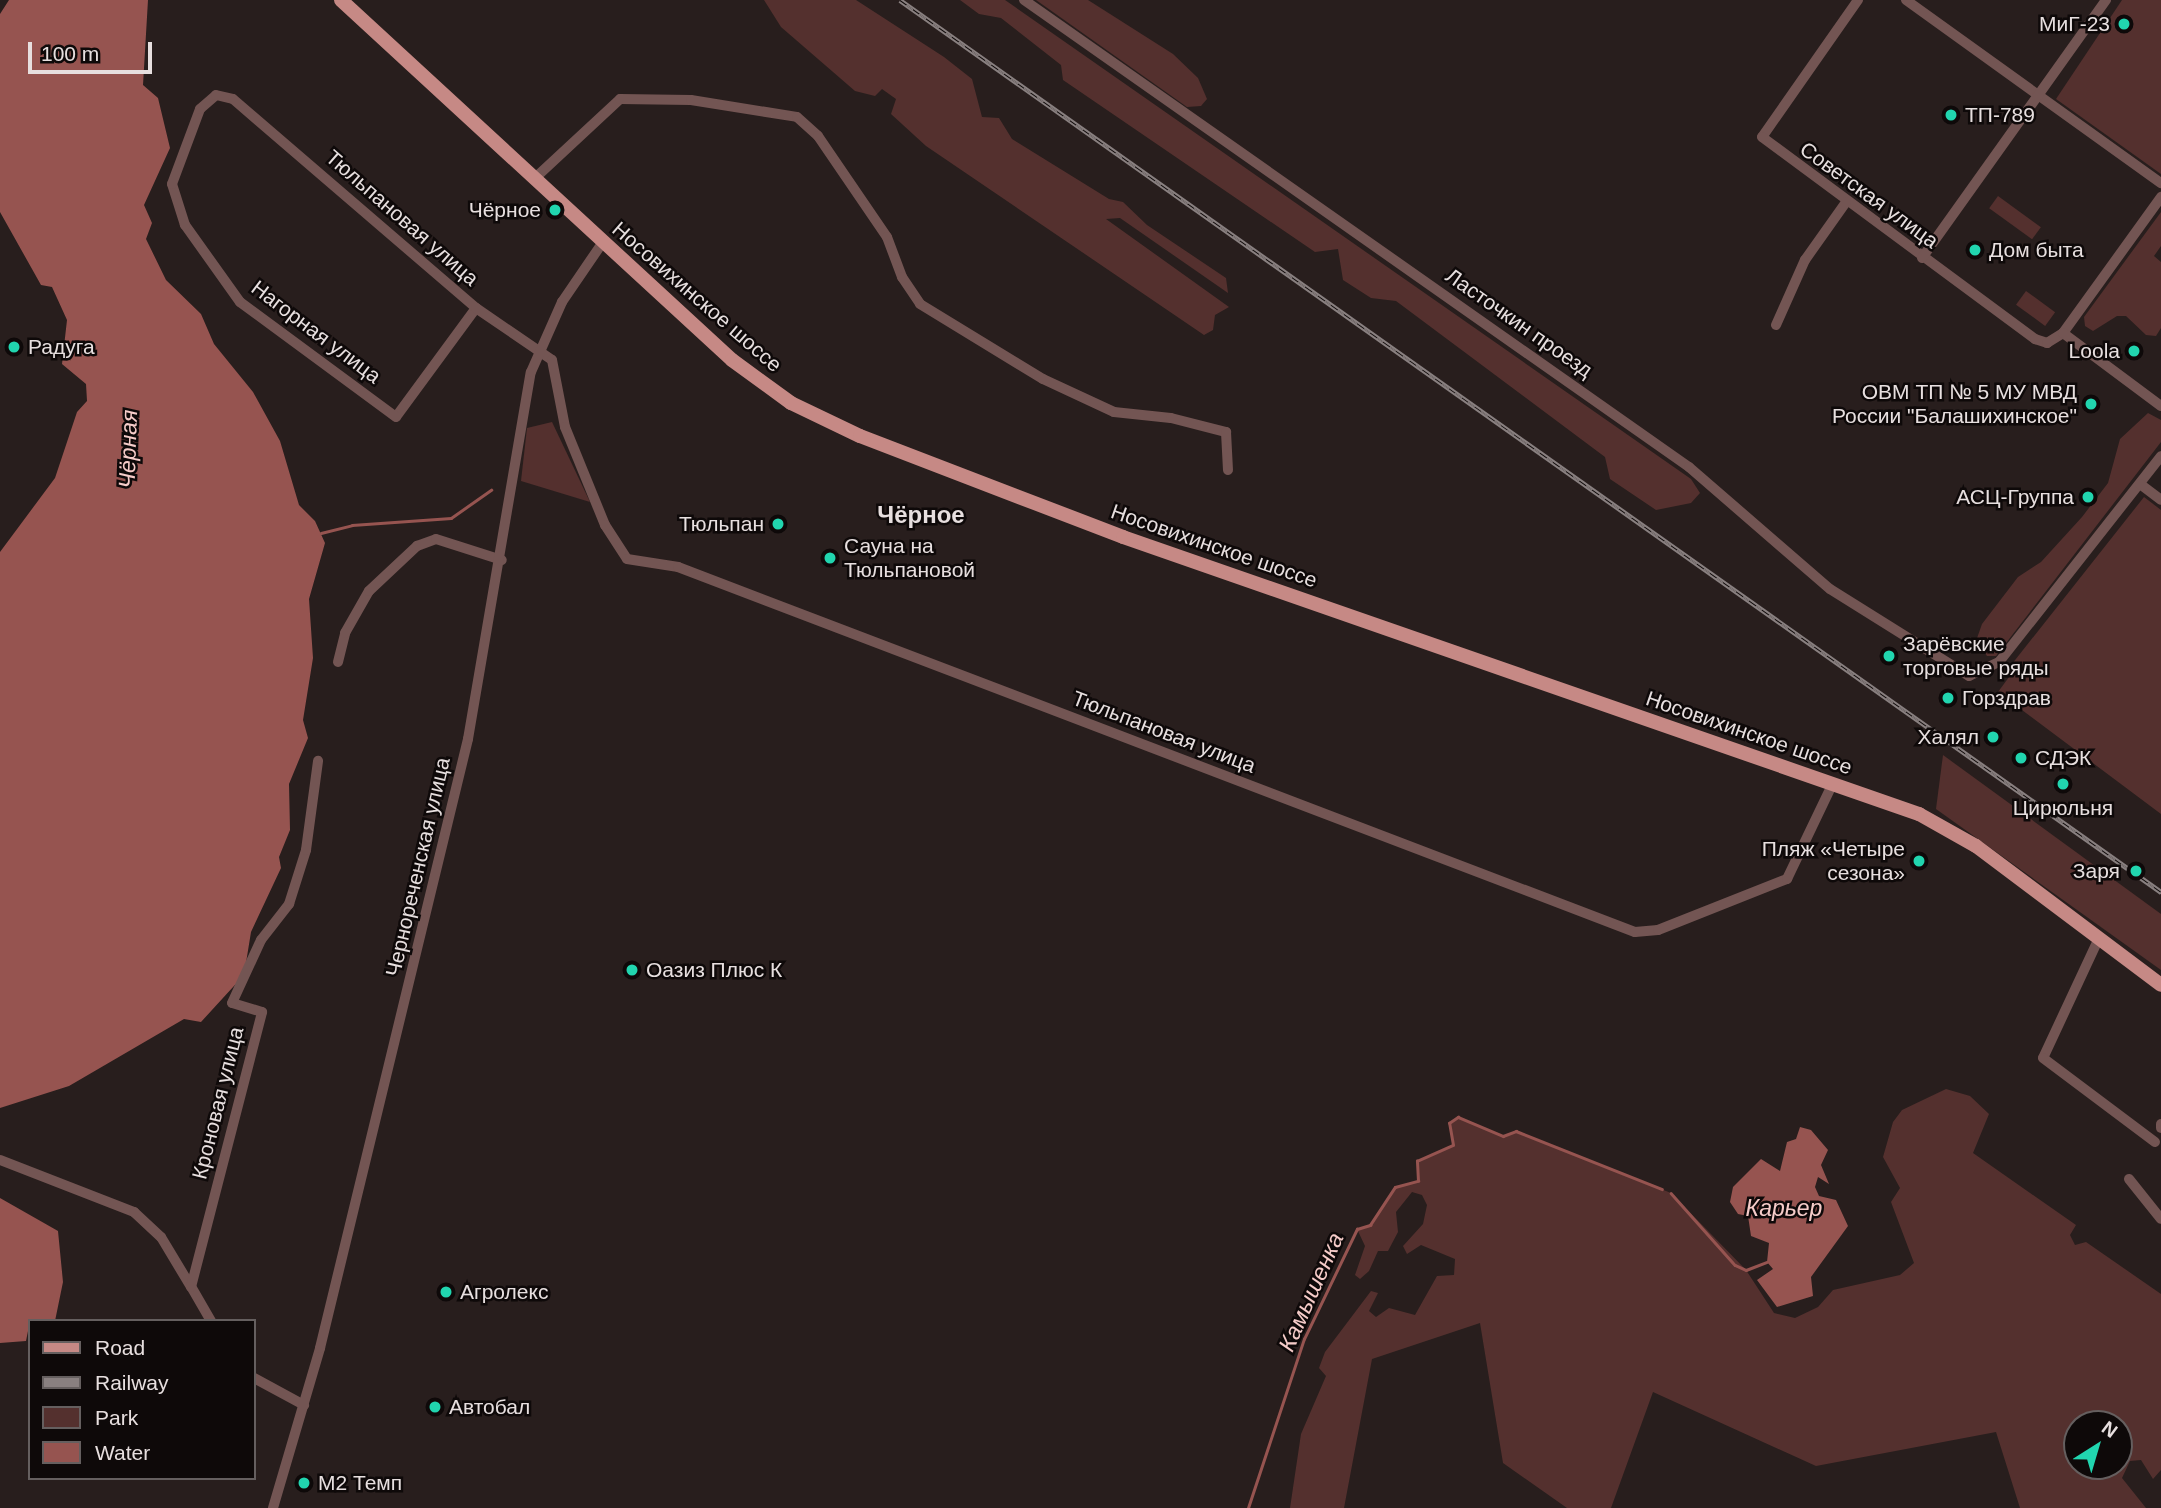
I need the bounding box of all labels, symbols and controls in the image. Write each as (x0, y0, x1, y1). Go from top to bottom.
place label: МиГ-23 (2039, 11, 2110, 37)
marker: МиГ-23 (2116, 16, 2132, 32)
scale bar (32, 28, 156, 72)
text: 100 m (41, 42, 99, 65)
place label: ТП-789 (1965, 102, 2035, 128)
marker: ТП-789 (1943, 107, 1959, 123)
street label: Советская улица (1795, 136, 1943, 254)
street label: Тюльпановая улица (320, 145, 484, 291)
place label: Чёрное (469, 197, 541, 223)
marker: Чёрное (547, 202, 563, 218)
street label: Носовихинское шоссе (607, 217, 787, 377)
place label: Дом быта (1989, 237, 2084, 263)
marker: Дом быта (1967, 242, 1983, 258)
street label: Ласточкин проезд (1441, 263, 1597, 383)
street label: Нагорная улица (246, 275, 386, 389)
place label: Радуга (28, 334, 95, 360)
place label: Loola (2069, 338, 2120, 364)
marker: Радуга (6, 339, 22, 355)
marker: Loola (2126, 343, 2142, 359)
place label: ОВМ ТП № 5 МУ МВД России "Балашихинское" (1832, 379, 2077, 429)
marker: ОВМ ТП № 5 МУ МВД России "Балашихинское" (2083, 396, 2099, 412)
water label: Чёрная (113, 409, 143, 489)
place label: АСЦ-Группа (1956, 484, 2074, 510)
marker: АСЦ-Группа (2080, 489, 2096, 505)
street label: Носовихинское шоссе (1108, 499, 1320, 593)
district label: Чёрное (877, 501, 965, 529)
place label: Тюльпан (679, 511, 764, 537)
marker: Тюльпан (770, 516, 786, 532)
place label: Сауна на Тюльпановой (844, 533, 975, 583)
marker: Сауна на Тюльпановой (822, 550, 838, 566)
place label: Зарёвские торговые ряды (1903, 631, 2049, 681)
marker: Зарёвские торговые ряды (1881, 648, 1897, 664)
street label: Тюльпановая улица (1069, 685, 1259, 779)
place label: Горздрав (1962, 685, 2051, 711)
street label: Носовихинское шоссе (1643, 686, 1855, 780)
marker: Горздрав (1940, 690, 1956, 706)
place label: Халял (1917, 724, 1979, 750)
marker: Халял (1985, 729, 2001, 745)
place label: СДЭК (2035, 745, 2091, 771)
marker: СДЭК (2013, 750, 2029, 766)
street label: Чернореченская улица (380, 755, 456, 979)
marker: Цирюльня (2055, 776, 2071, 792)
place label: Цирюльня (2013, 795, 2113, 821)
place label: Пляж «Четыре сезона» (1762, 836, 1905, 886)
marker: Пляж «Четыре сезона» (1911, 853, 1927, 869)
place label: Заря (2073, 858, 2120, 884)
marker: Заря (2126, 861, 2146, 881)
place label: Оазиз Плюс К (646, 957, 782, 983)
marker: Оазиз Плюс К (624, 962, 640, 978)
street label: Кроновая улица (187, 1024, 249, 1182)
water label: Карьер (1746, 1194, 1822, 1222)
water label: Камышенка (1273, 1228, 1349, 1356)
place label: Агролекс (460, 1279, 548, 1305)
marker: Агролекс (438, 1284, 454, 1300)
legend (28, 1319, 256, 1480)
text: Road (95, 1336, 145, 1359)
text: Railway (95, 1371, 169, 1394)
place label: Автобал (449, 1394, 530, 1420)
marker: Автобал (427, 1399, 443, 1415)
text: Park (95, 1406, 138, 1429)
north arrow (2063, 1410, 2133, 1480)
text: N (2098, 1417, 2122, 1442)
text: Water (95, 1441, 150, 1464)
place label: М2 Темп (318, 1470, 402, 1496)
marker: М2 Темп (296, 1475, 312, 1491)

